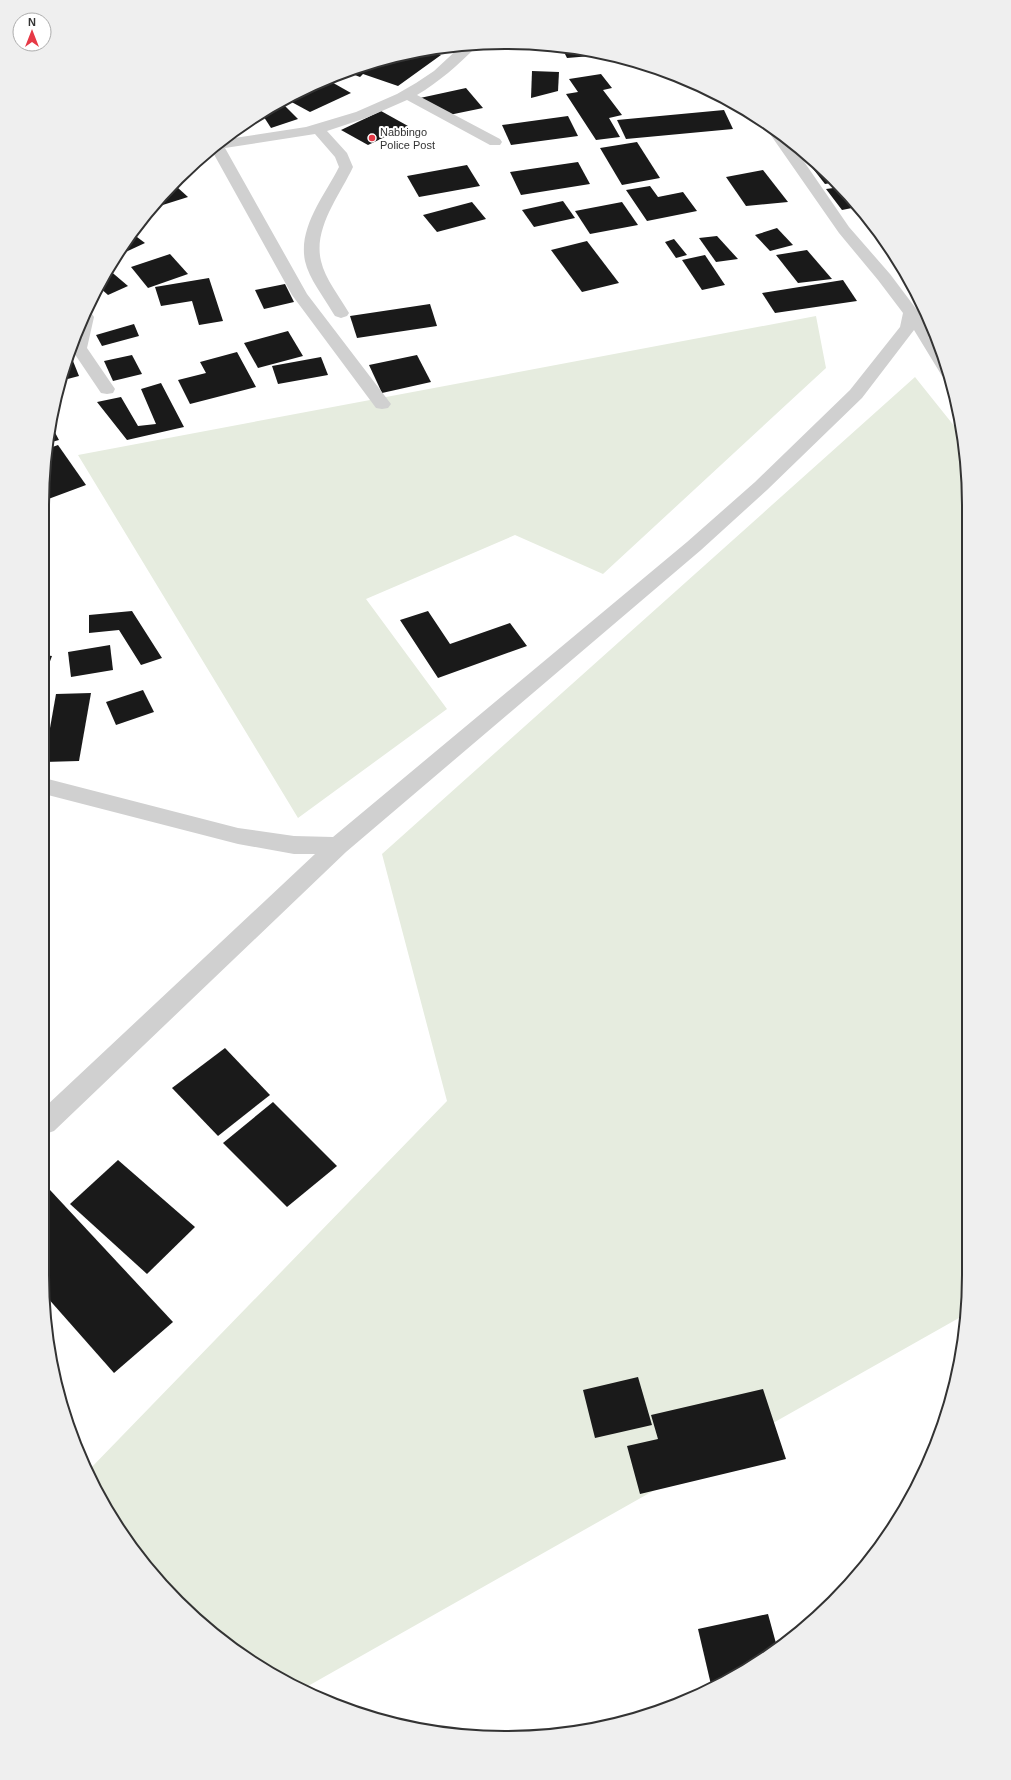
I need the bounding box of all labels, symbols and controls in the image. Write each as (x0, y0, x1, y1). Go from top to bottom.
north arrow (12, 12, 52, 52)
text: N (28, 16, 36, 28)
place label: Nabbingo Police Post (380, 126, 435, 151)
marker: Nabbingo Police Post (367, 133, 377, 143)

